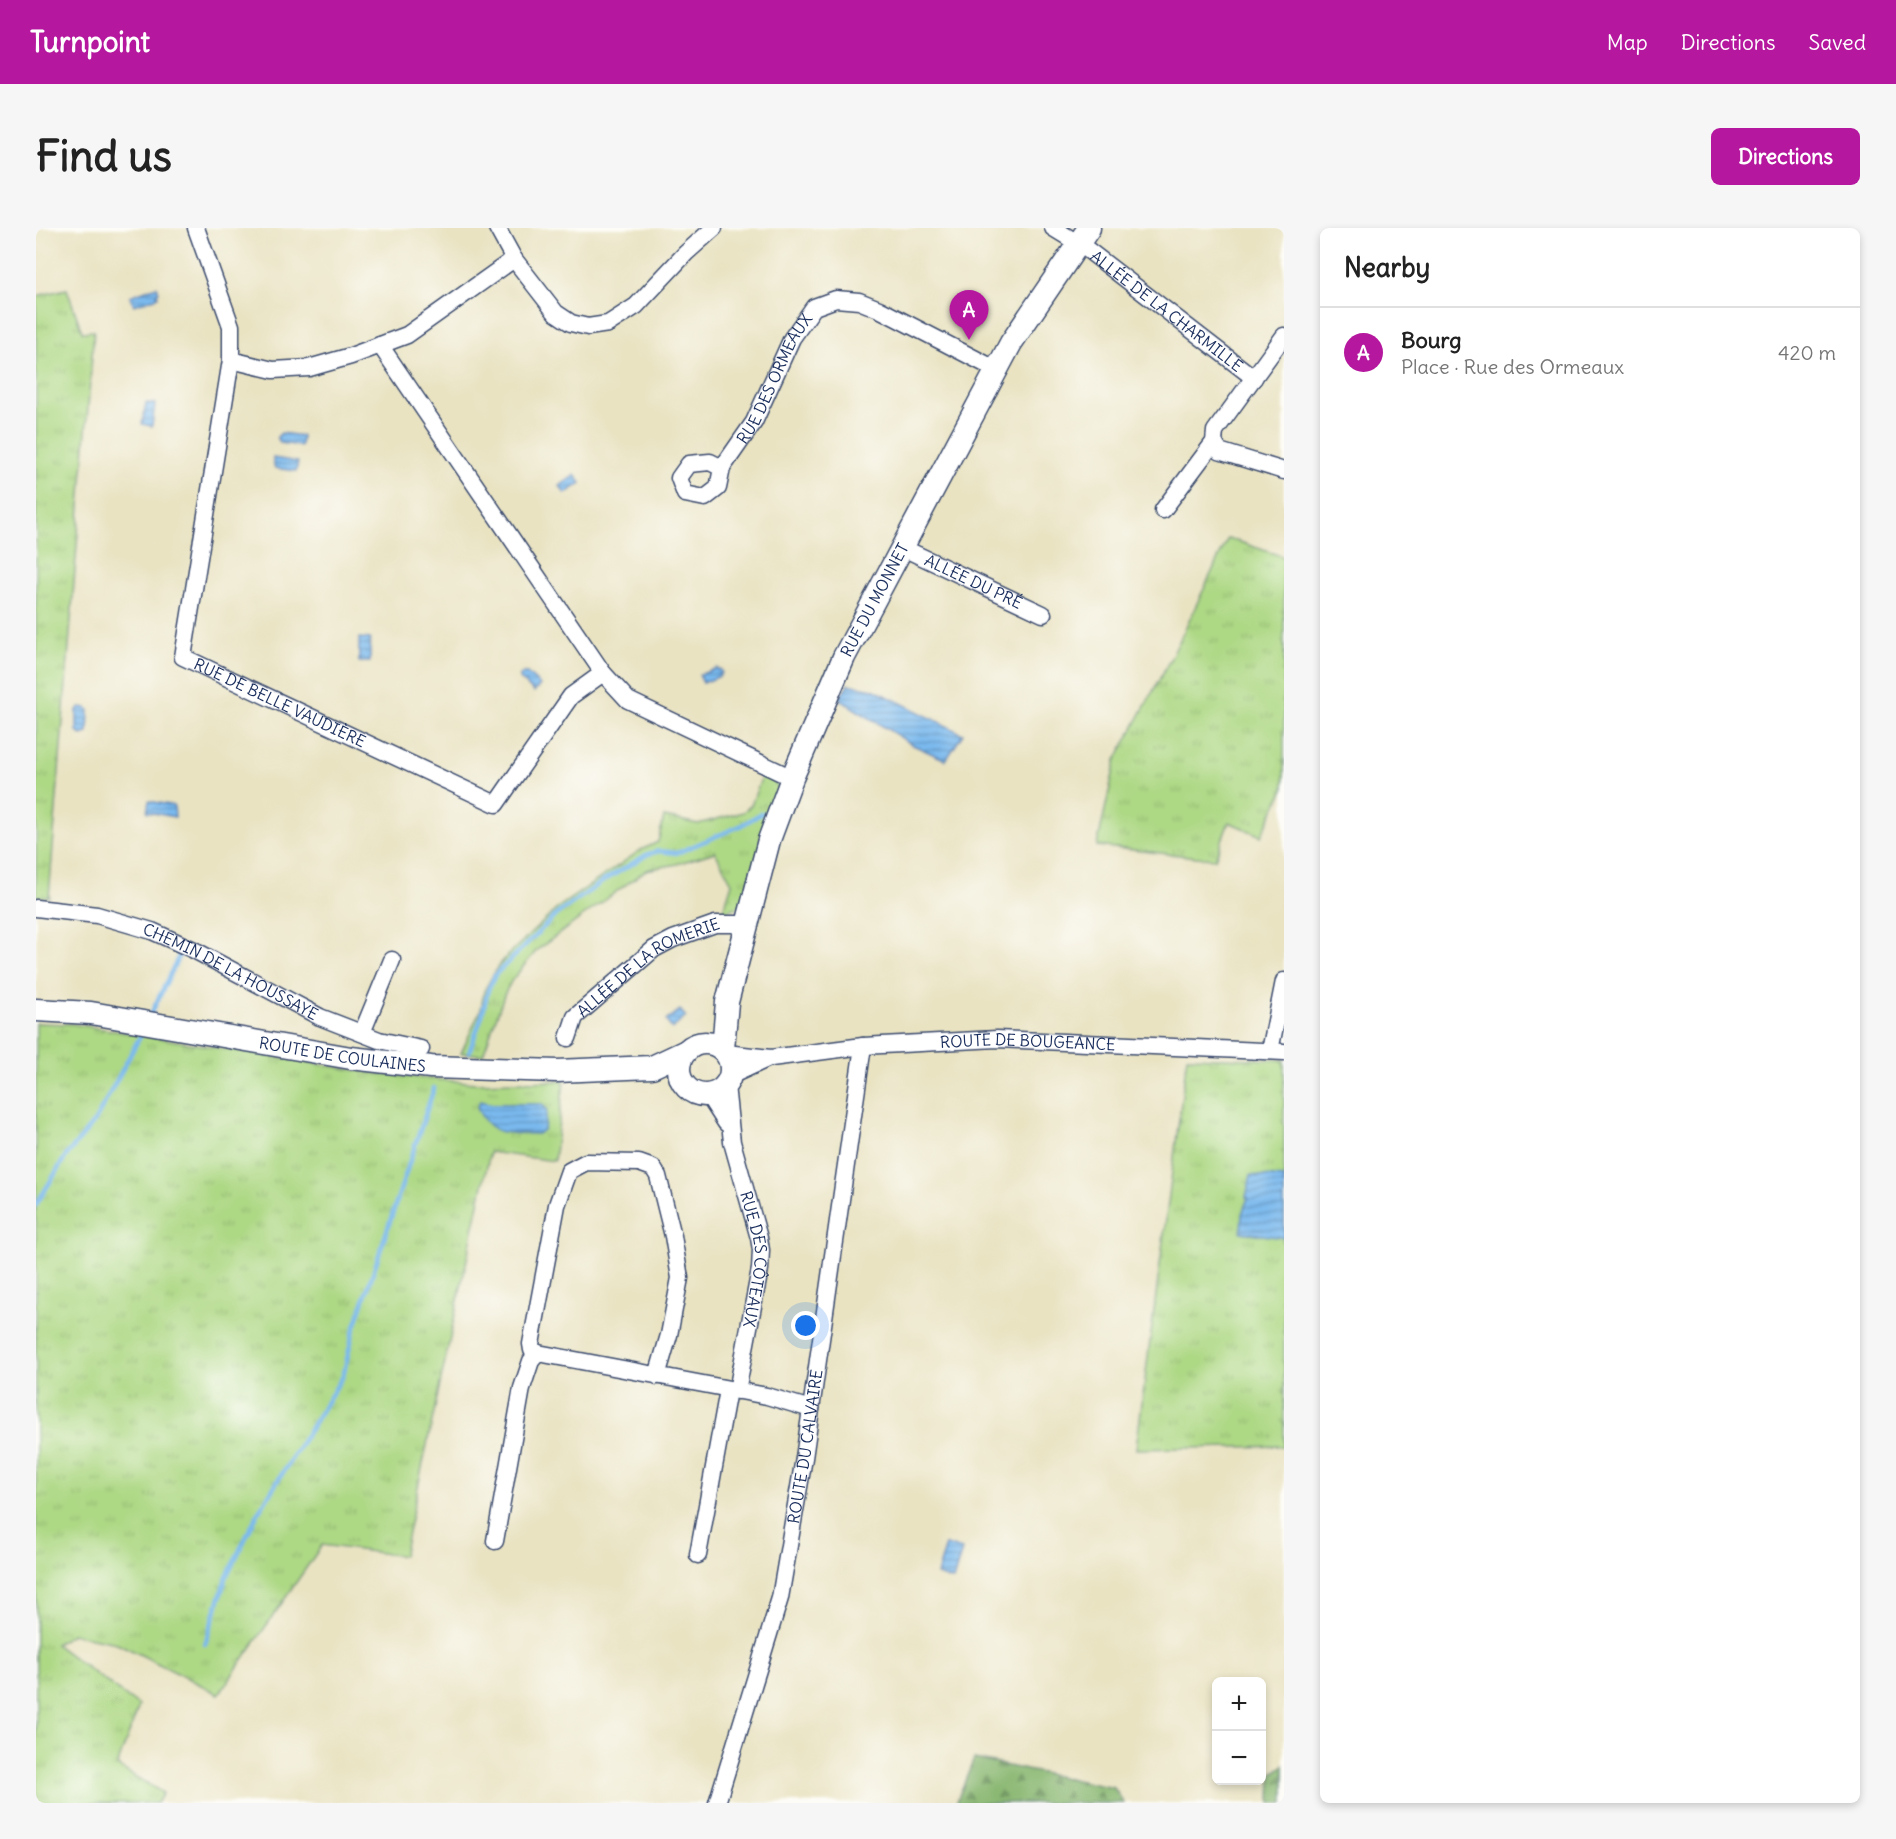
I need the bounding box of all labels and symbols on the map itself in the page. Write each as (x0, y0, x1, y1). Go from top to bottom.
street label: ALLÉE DE LA CHARMILLE (1087, 246, 1247, 376)
pin: A (950, 291, 988, 340)
street label: RUE DES ORMEAUX (732, 310, 816, 447)
street label: RUE DU MONNET (836, 540, 913, 660)
street label: ALLÉE DU PRÉ (922, 550, 1026, 613)
street label: RUE DE BELLE VAUDIÈRE (191, 654, 369, 751)
street label: ALLÉE DE LA ROMERIE (572, 913, 722, 1021)
street label: CHEMIN DE LA HOUSSAYE (141, 919, 322, 1024)
street label: ROUTE DE BOUGEANCE (940, 1029, 1116, 1054)
street label: ROUTE DE COULAINES (257, 1032, 427, 1076)
street label: RUE DES CÔTEAUX (736, 1189, 771, 1329)
your location (791, 1311, 820, 1340)
street label: ROUTE DU CALVAIRE (783, 1368, 827, 1525)

